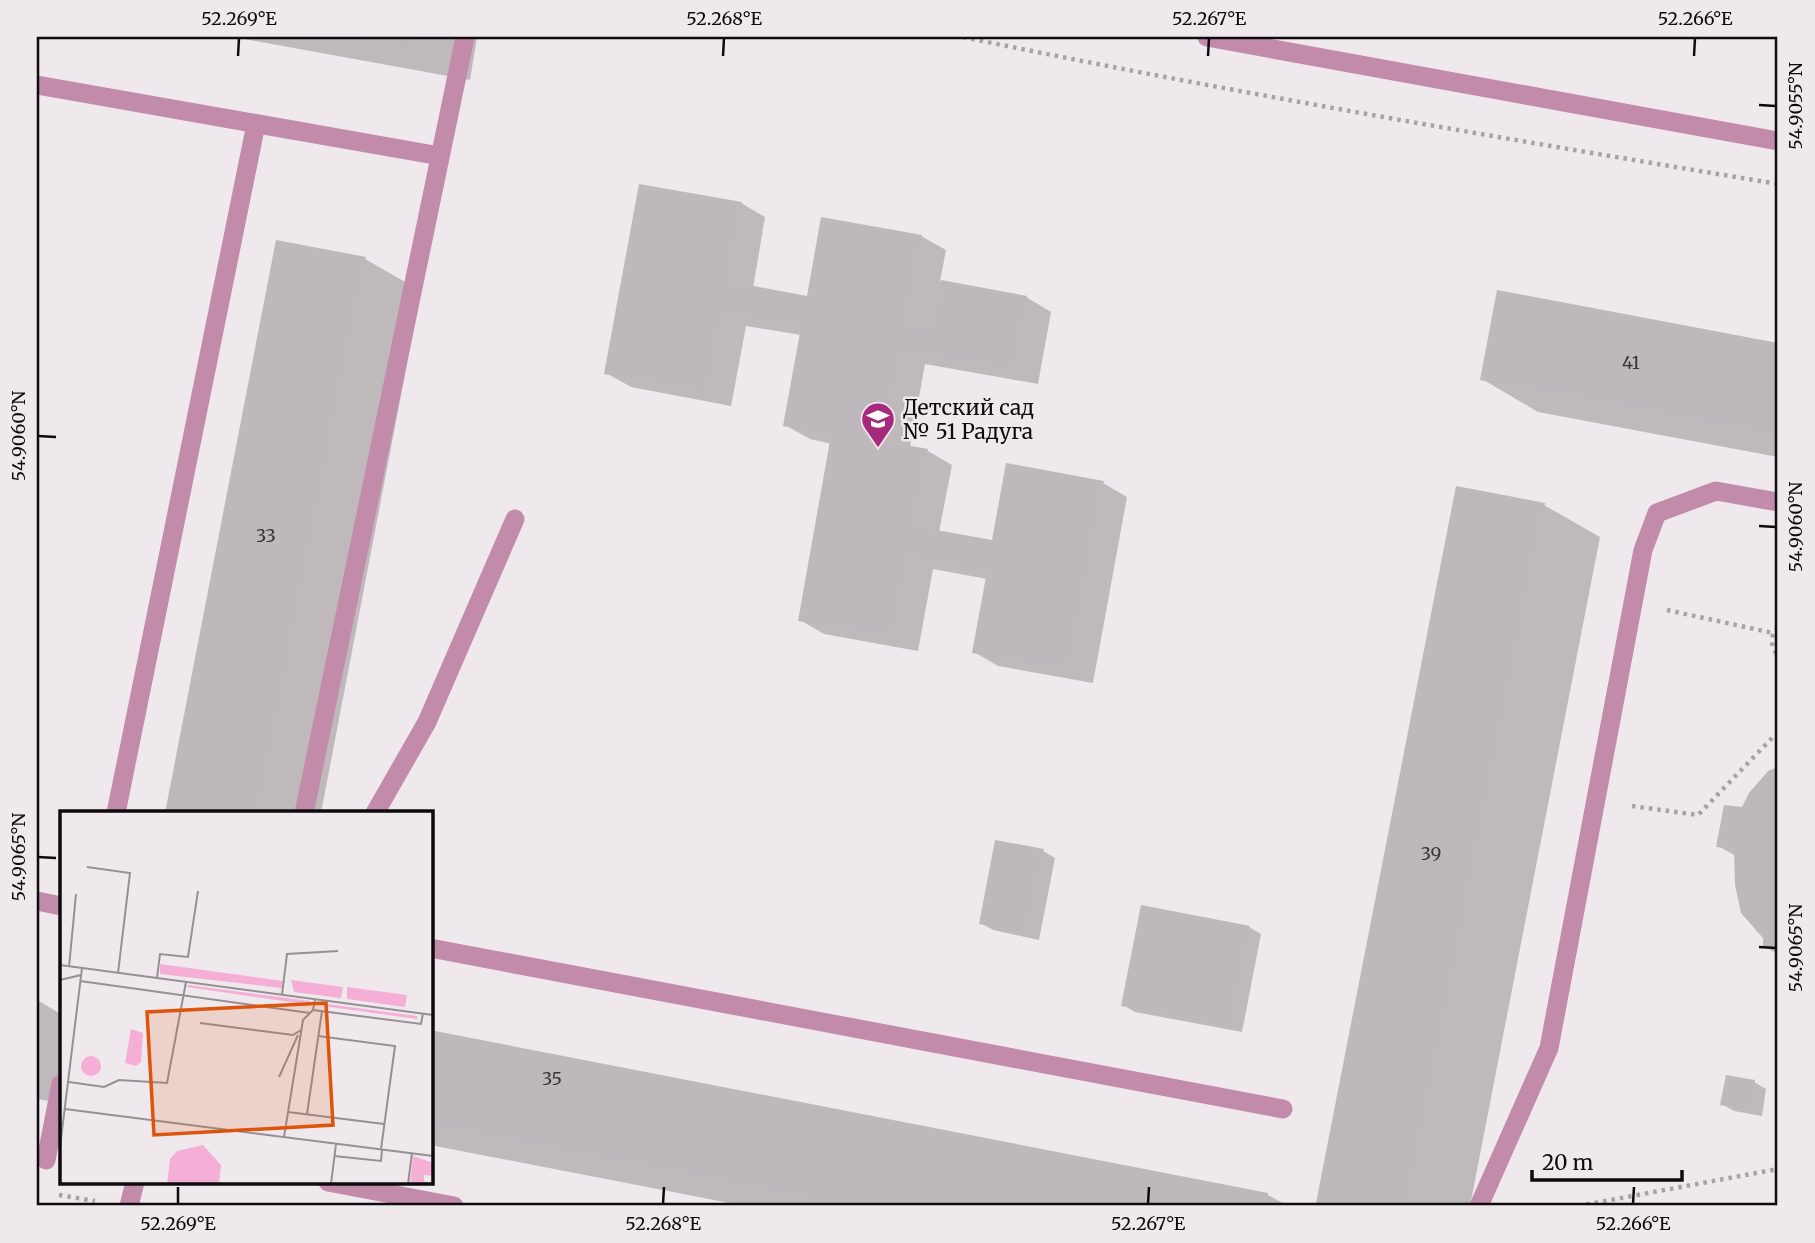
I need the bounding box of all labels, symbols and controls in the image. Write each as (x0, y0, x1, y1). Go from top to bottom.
text: 52.269°E (201, 7, 277, 30)
text: 52.268°E (686, 7, 762, 30)
text: 52.267°E (1172, 7, 1247, 30)
text: 52.266°E (1658, 7, 1733, 30)
text: 54.9055°N (1784, 62, 1807, 150)
house number: 41 (1622, 351, 1640, 374)
text: 54.9060°N (7, 391, 30, 481)
place label: Детский сад № 51 Радуга (903, 394, 1034, 445)
school or university icon: Детский сад № 51 Радуга (859, 400, 897, 449)
text: 54.9060°N (1784, 482, 1807, 572)
house number: 33 (256, 524, 276, 547)
inset map (60, 811, 432, 1184)
text: 54.9065°N (7, 813, 30, 901)
house number: 39 (1421, 842, 1441, 865)
text: 54.9065°N (1784, 904, 1807, 992)
house number: 35 (542, 1067, 562, 1090)
scale bar (1532, 1138, 1682, 1182)
text: 20 m (1542, 1149, 1594, 1176)
text: 52.269°E (140, 1212, 216, 1235)
text: 52.268°E (625, 1212, 701, 1235)
text: 52.267°E (1111, 1212, 1186, 1235)
text: 52.266°E (1596, 1212, 1671, 1235)

